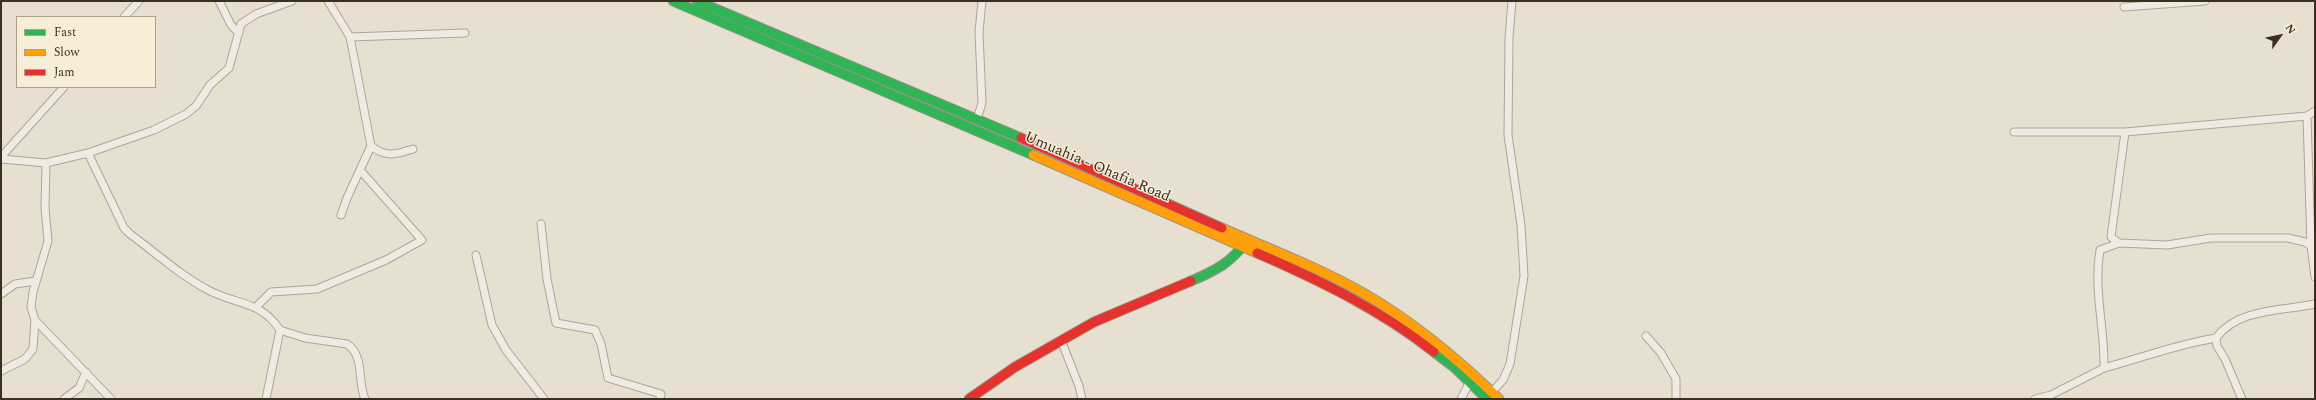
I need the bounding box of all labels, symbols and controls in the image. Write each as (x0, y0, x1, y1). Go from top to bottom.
legend (16, 16, 156, 88)
north arrow (2260, 16, 2300, 56)
text: N (2281, 21, 2300, 38)
text: Fast (54, 23, 76, 42)
text: Slow (54, 43, 79, 62)
text: Jam (54, 63, 75, 82)
street label: Umuahia - Ohafia Road (1021, 129, 1173, 207)

